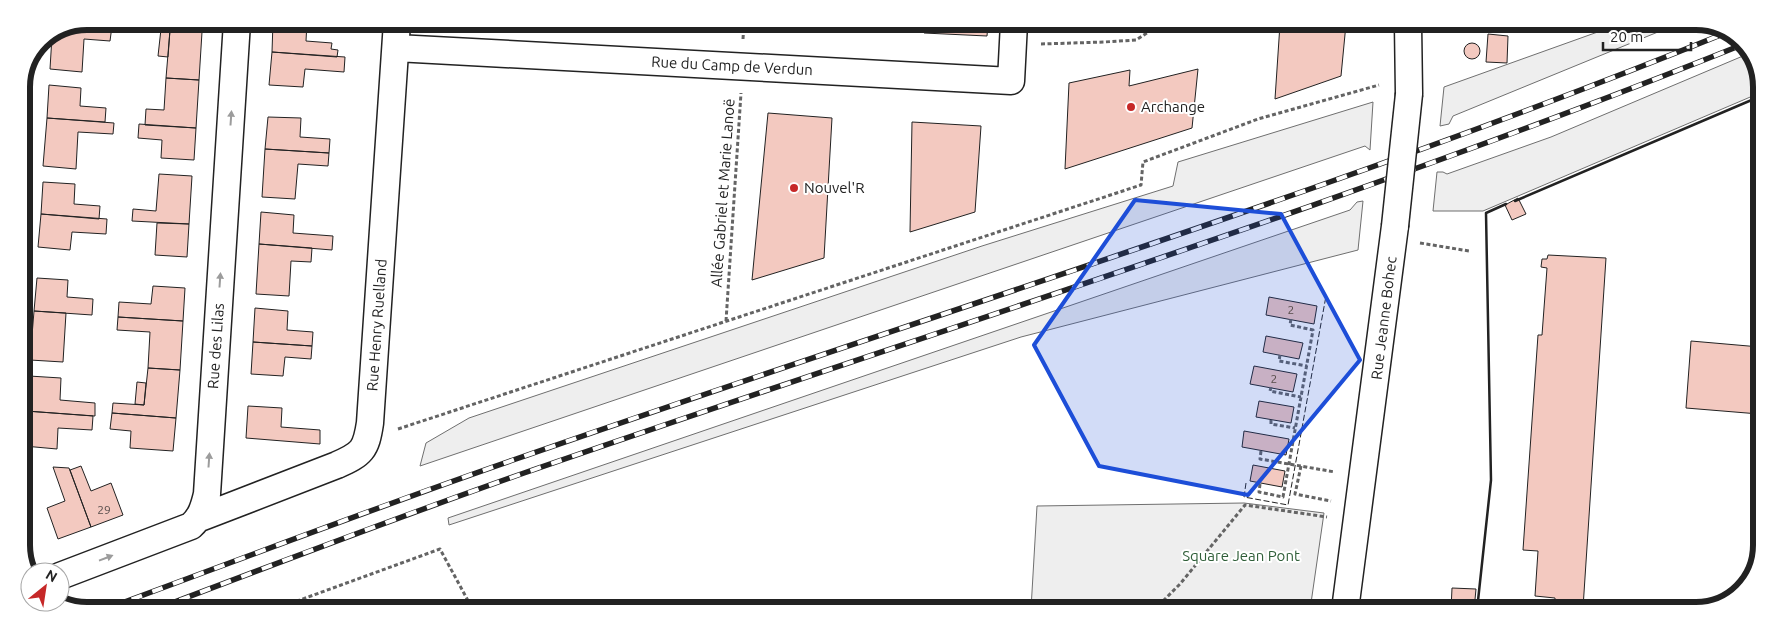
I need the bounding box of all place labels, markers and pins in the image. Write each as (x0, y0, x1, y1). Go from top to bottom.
place label: Archange (1141, 98, 1205, 115)
marker: Archange (1125, 101, 1137, 113)
place label: Nouvel'R (804, 179, 865, 196)
marker: Nouvel'R (788, 182, 800, 194)

